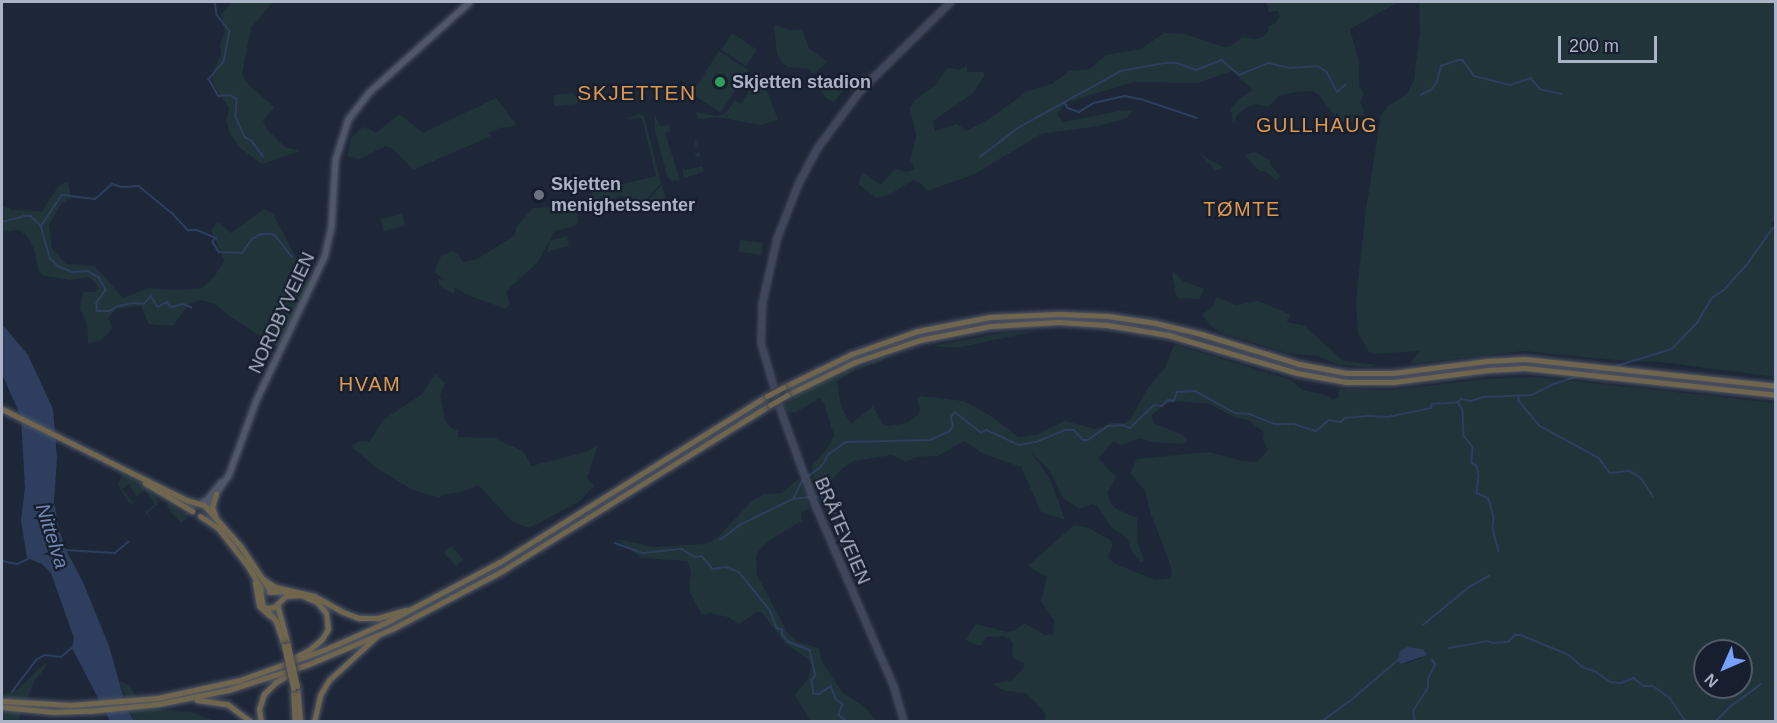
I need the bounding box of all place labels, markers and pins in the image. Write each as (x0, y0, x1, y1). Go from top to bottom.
place label: Skjetten stadion (732, 71, 871, 93)
marker: Skjetten stadion (713, 75, 727, 89)
place label: Skjetten menighetssenter (551, 174, 695, 216)
marker: Skjetten menighetssenter (532, 188, 546, 202)

